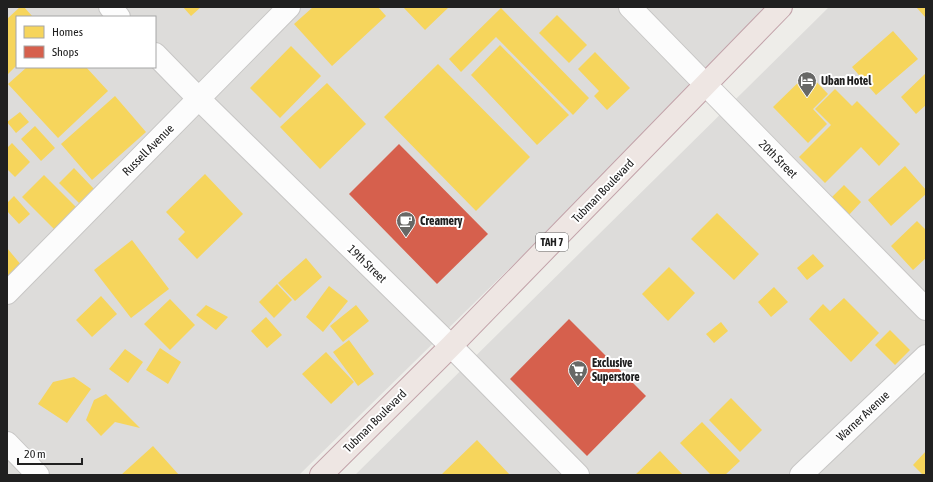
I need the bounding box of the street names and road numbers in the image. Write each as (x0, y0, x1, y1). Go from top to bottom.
street label: Russell Avenue (119, 121, 177, 179)
street label: 20th Street (756, 137, 800, 181)
street label: Tubman Boulevard (569, 156, 637, 226)
road number: TAH 7 (536, 233, 568, 251)
street label: 19th Street (345, 242, 390, 286)
street label: Tubman Boulevard (341, 387, 409, 455)
street label: Warner Avenue (834, 388, 892, 444)

